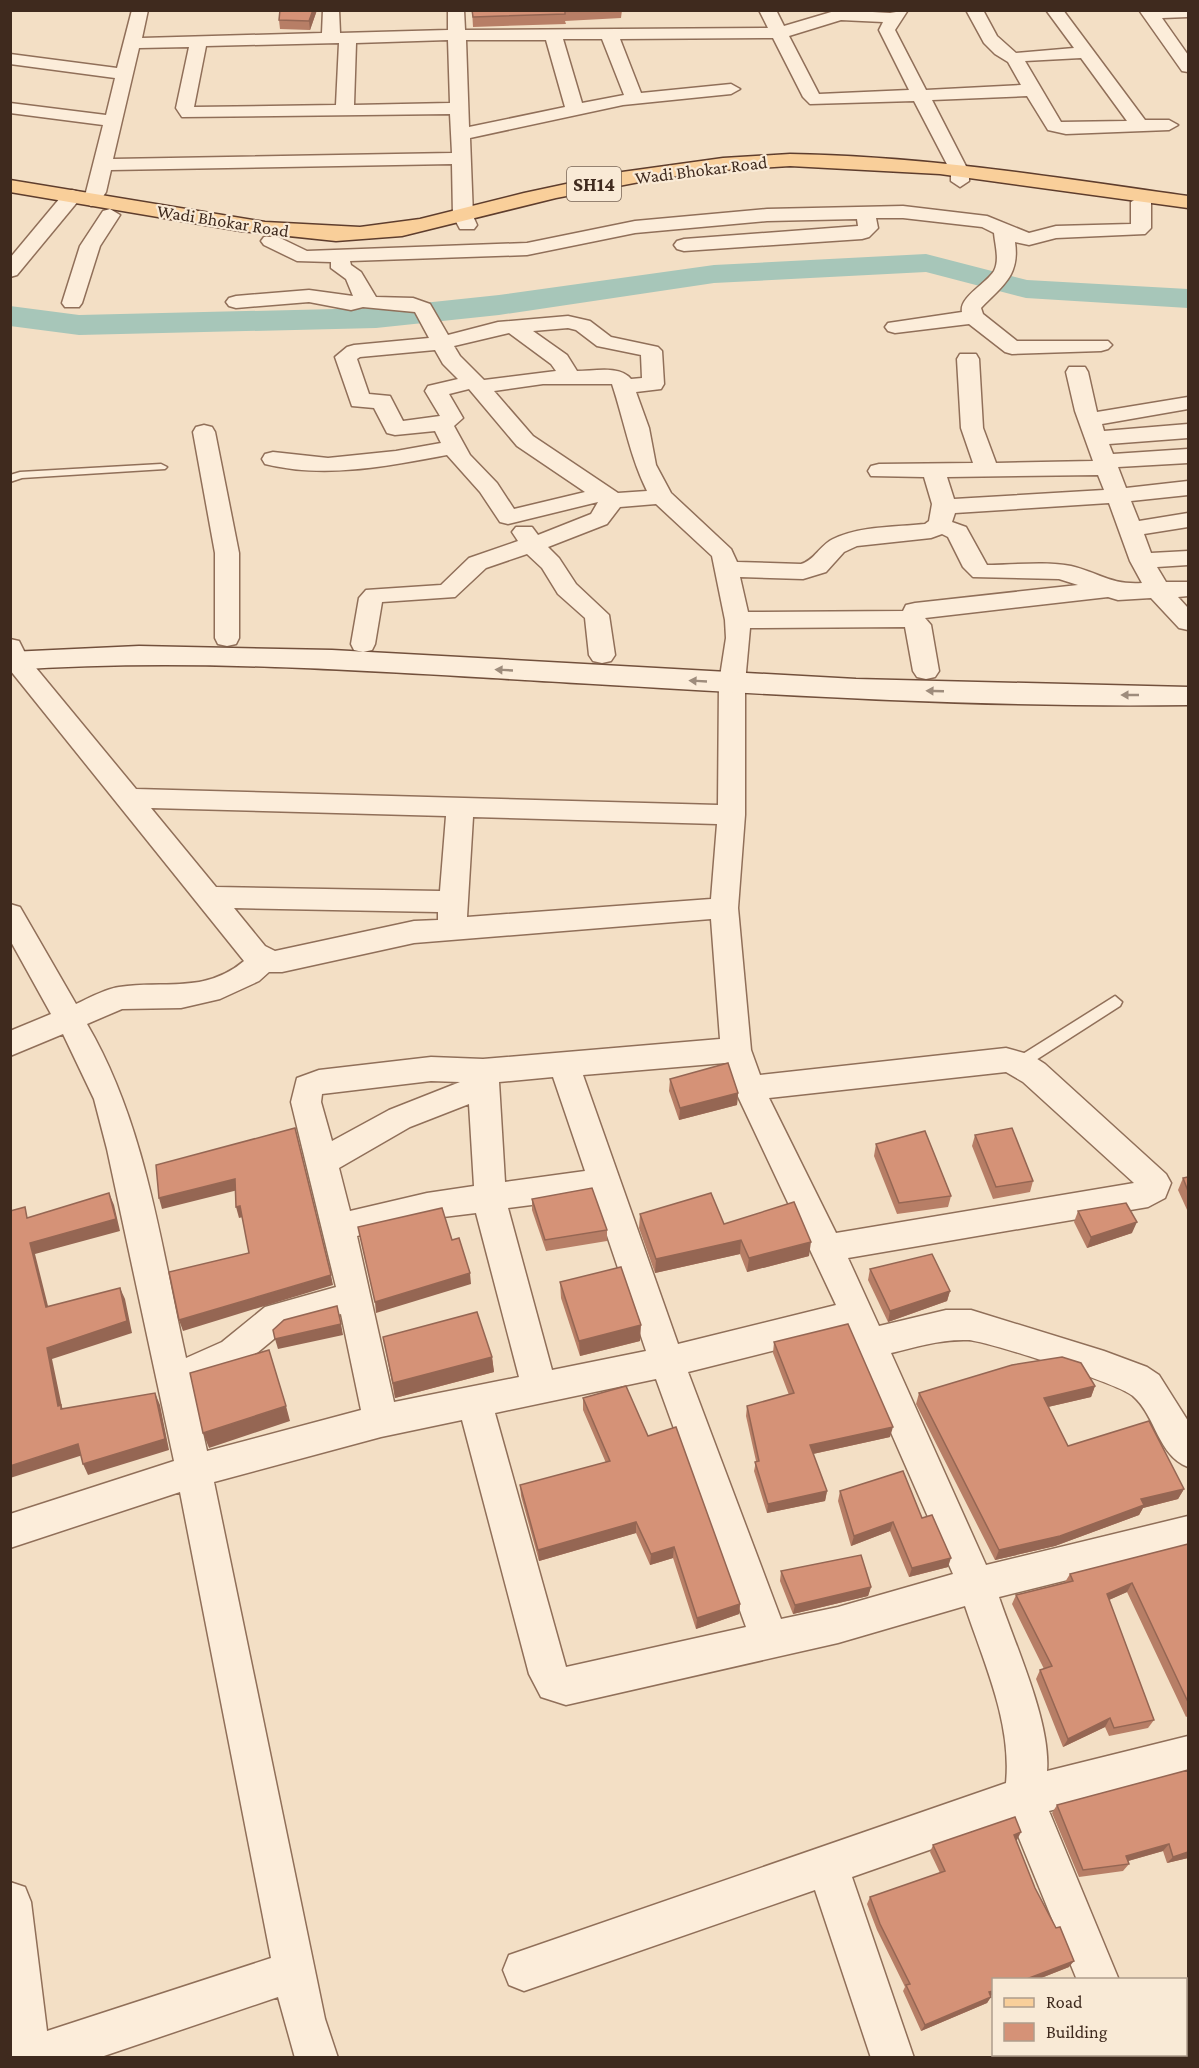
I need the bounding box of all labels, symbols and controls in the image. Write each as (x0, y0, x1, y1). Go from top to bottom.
street label: Wadi Bhokar Road (634, 152, 769, 188)
road number: SH14 (567, 167, 621, 201)
street label: Wadi Bhokar Road (156, 201, 291, 241)
one-way arrow (494, 665, 513, 674)
one-way arrow (689, 676, 708, 686)
one-way arrow (926, 687, 945, 696)
one-way arrow (1121, 690, 1140, 700)
legend (992, 1978, 1187, 2056)
text: Road (1046, 1992, 1083, 2012)
text: Building (1046, 2022, 1108, 2042)

